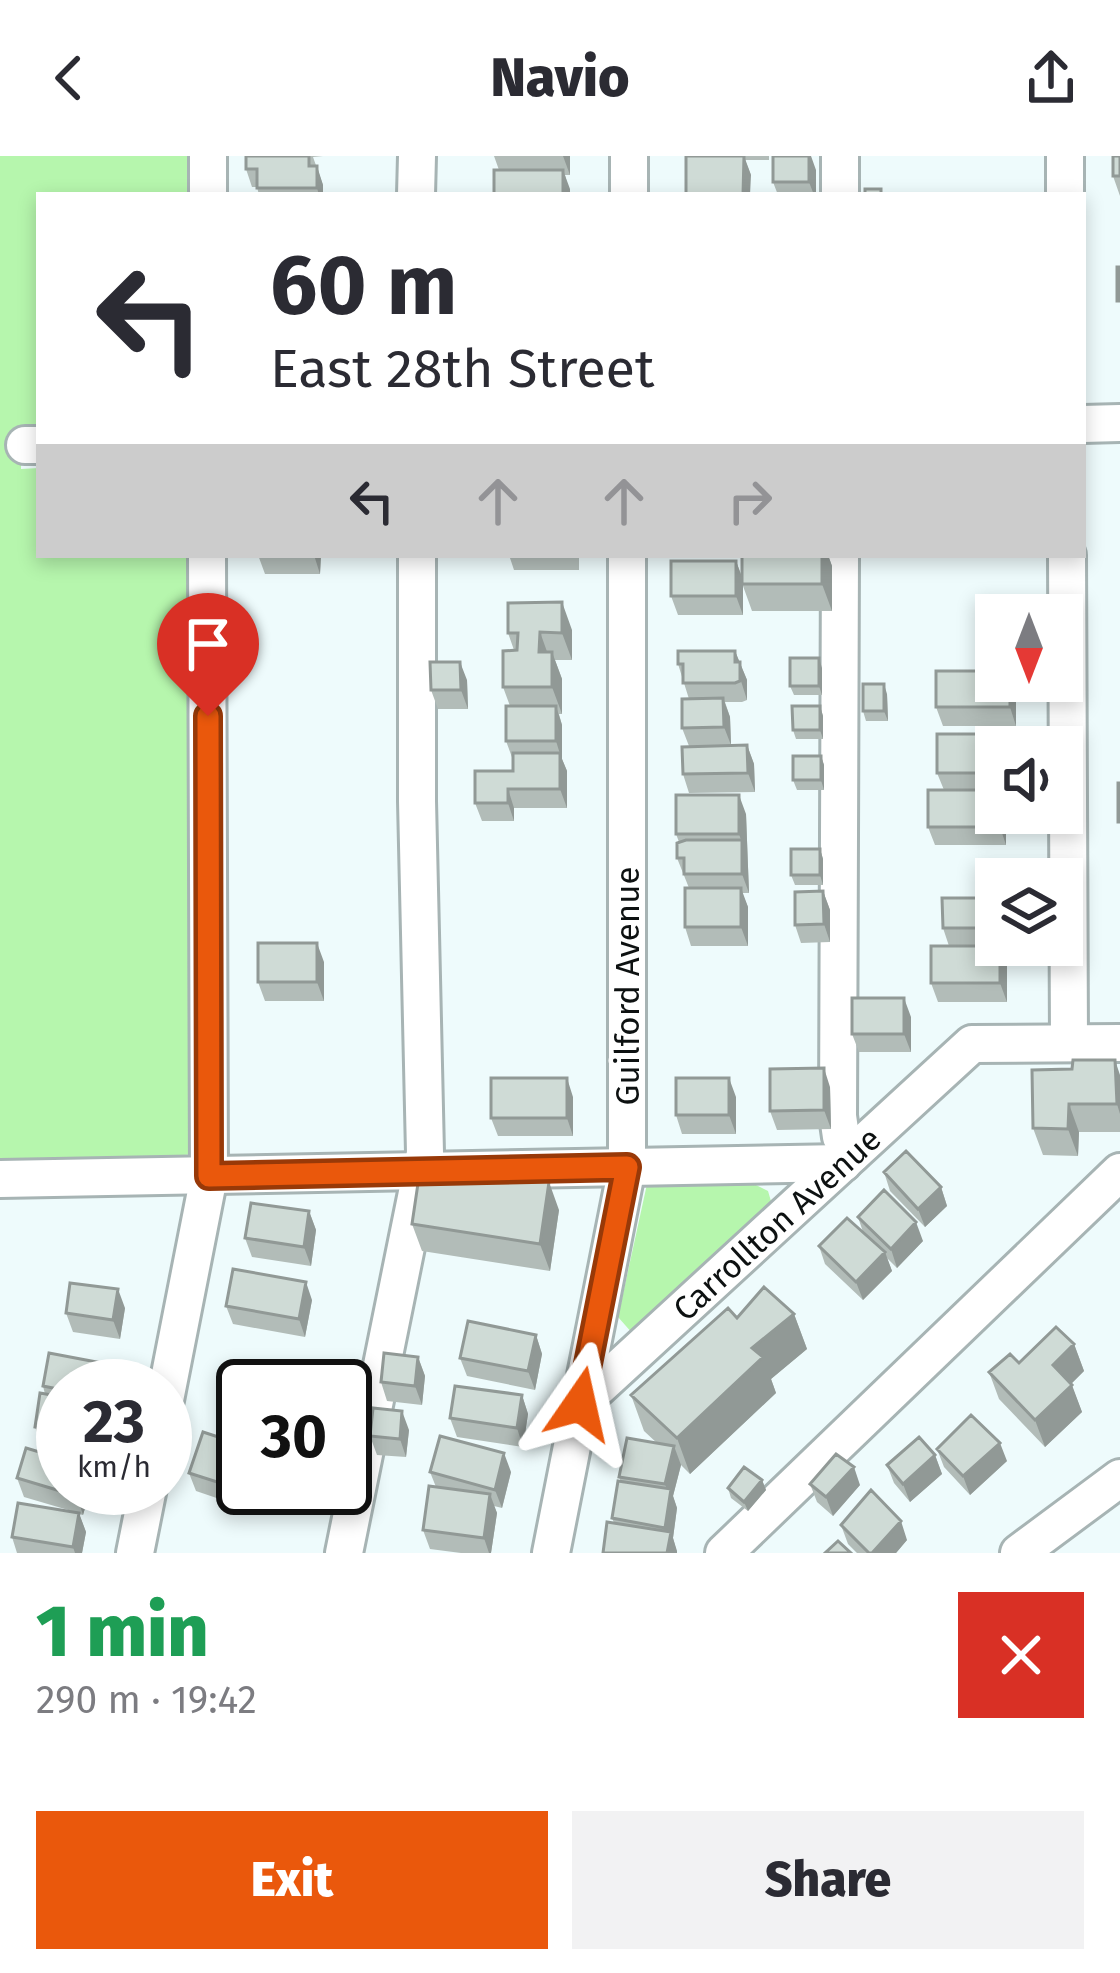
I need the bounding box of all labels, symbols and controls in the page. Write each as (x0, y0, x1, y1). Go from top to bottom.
icon: back (36, 45, 102, 111)
icon: share (1018, 45, 1084, 111)
text: Navio (490, 46, 630, 110)
text: 60 m (270, 235, 457, 336)
icon: left (72, 240, 228, 396)
text: East 28th Street (270, 337, 655, 401)
icon: left (339, 468, 405, 534)
icon: ahead (465, 468, 531, 534)
icon: ahead (591, 468, 657, 534)
icon: right (717, 468, 783, 534)
pin (157, 593, 259, 716)
north arrow (975, 594, 1083, 702)
map controls (975, 594, 1083, 966)
icon: arrive (175, 611, 241, 677)
button: sound (975, 726, 1083, 834)
button: layers (975, 858, 1083, 966)
street label: Guilford Avenue (608, 867, 648, 1105)
street label: Carrollton Avenue (665, 1119, 889, 1329)
position arrow (517, 1341, 643, 1467)
speed limit sign: 30 (216, 1359, 372, 1515)
text: 23 (83, 1386, 145, 1458)
text: km/h (77, 1449, 151, 1485)
text: 1 min (36, 1589, 209, 1675)
button: close (958, 1592, 1084, 1718)
text: 290 m · 19:42 (36, 1677, 257, 1723)
button: Exit (36, 1811, 548, 1949)
button: Share (572, 1811, 1084, 1949)

